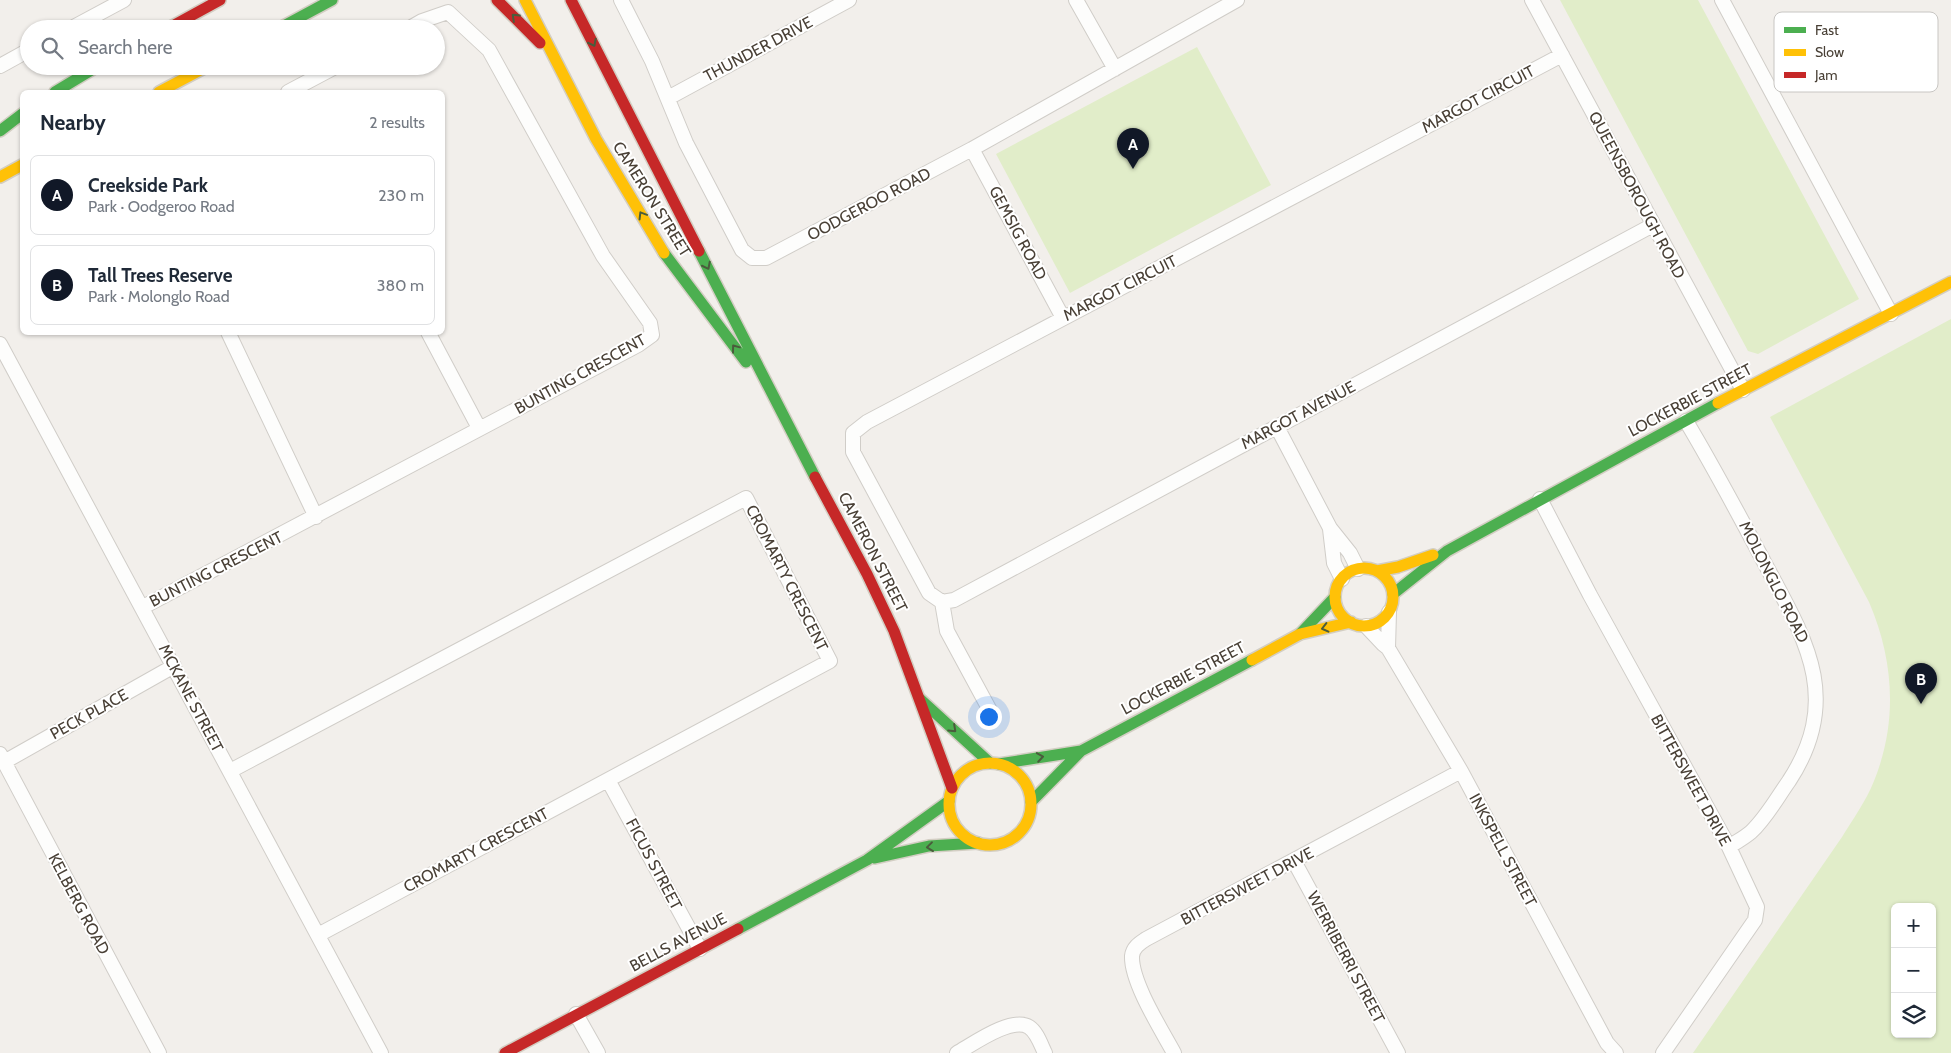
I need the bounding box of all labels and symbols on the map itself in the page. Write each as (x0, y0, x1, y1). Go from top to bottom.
street label: THUNDER DRIVE (700, 12, 816, 86)
legend (1774, 12, 1938, 92)
one-way arrow (511, 14, 520, 23)
text: Fast (1815, 21, 1839, 39)
one-way arrow (587, 38, 597, 47)
text: Slow (1815, 43, 1844, 61)
street label: MARGOT CIRCUIT (1418, 61, 1538, 137)
text: Jam (1814, 66, 1837, 84)
street label: QUEENSBOROUGH ROAD (1585, 108, 1689, 282)
pin: A (1117, 128, 1149, 169)
street label: CAMERON STREET (609, 138, 695, 260)
street label: OODGEROO ROAD (804, 163, 934, 245)
street label: GEMSIG ROAD (985, 183, 1051, 283)
one-way arrow (638, 212, 648, 221)
street label: MARGOT CIRCUIT (1060, 251, 1180, 325)
one-way arrow (701, 261, 711, 270)
street label: BUNTING CRESCENT (511, 330, 649, 418)
one-way arrow (733, 345, 741, 354)
street label: LOCKERBIE STREET (1625, 359, 1755, 441)
street label: MARGOT AVENUE (1238, 377, 1359, 453)
street label: CAMERON STREET (835, 489, 912, 616)
street label: CROMARTY CRESCENT (742, 502, 832, 655)
street label: MOLONGLO ROAD (1735, 518, 1813, 646)
street label: BUNTING CRESCENT (146, 527, 286, 611)
one-way arrow (1321, 622, 1330, 633)
street label: LOCKERBIE STREET (1118, 637, 1248, 719)
street label: MCKANE STREET (155, 641, 228, 755)
pin: B (1905, 663, 1937, 704)
street label: PECK PLACE (47, 685, 131, 743)
your location (976, 704, 1002, 730)
street label: BITTERSWEET DRIVE (1647, 711, 1735, 849)
one-way arrow (947, 723, 956, 732)
one-way arrow (1036, 753, 1044, 763)
street label: INKSPELL STREET (1465, 790, 1541, 910)
street label: CROMARTY CRESCENT (400, 803, 552, 896)
street label: FICUS STREET (622, 815, 686, 913)
one-way arrow (925, 841, 933, 852)
street label: BITTERSWEET DRIVE (1177, 843, 1317, 929)
street label: KELBERG ROAD (44, 850, 114, 958)
street label: WERRIBERRI STREET (1303, 888, 1389, 1027)
street label: BELLS AVENUE (626, 908, 730, 975)

